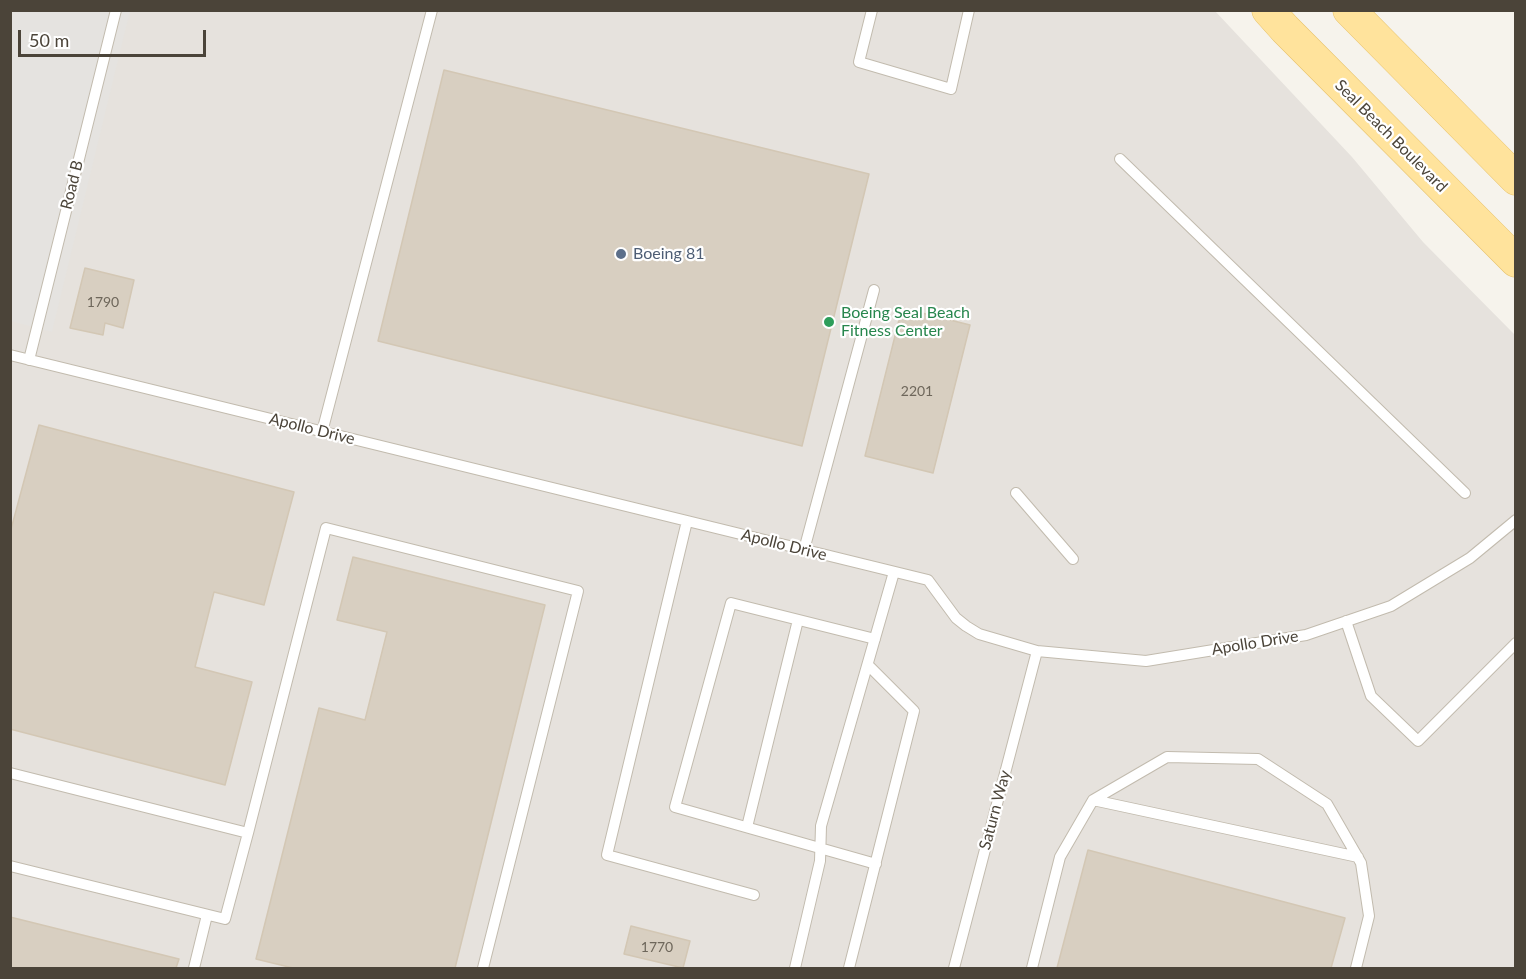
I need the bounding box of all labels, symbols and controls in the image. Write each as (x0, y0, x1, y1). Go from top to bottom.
scale bar (21, 18, 208, 56)
text: 50 m (29, 29, 69, 51)
street label: Seal Beach Boulevard (1331, 76, 1451, 196)
street label: Road B (57, 158, 87, 212)
place label: Boeing 81 (633, 244, 704, 264)
marker: Boeing 81 (614, 247, 628, 261)
house number: 1790 (87, 294, 119, 310)
place label: Boeing Seal Beach Fitness Center (841, 303, 970, 341)
marker: Boeing Seal Beach Fitness Center (822, 315, 836, 329)
house number: 2201 (901, 383, 933, 399)
street label: Apollo Drive (267, 409, 357, 449)
street label: Apollo Drive (739, 525, 829, 565)
street label: Apollo Drive (1210, 627, 1300, 659)
street label: Saturn Way (975, 768, 1015, 852)
house number: 1770 (641, 939, 673, 955)

